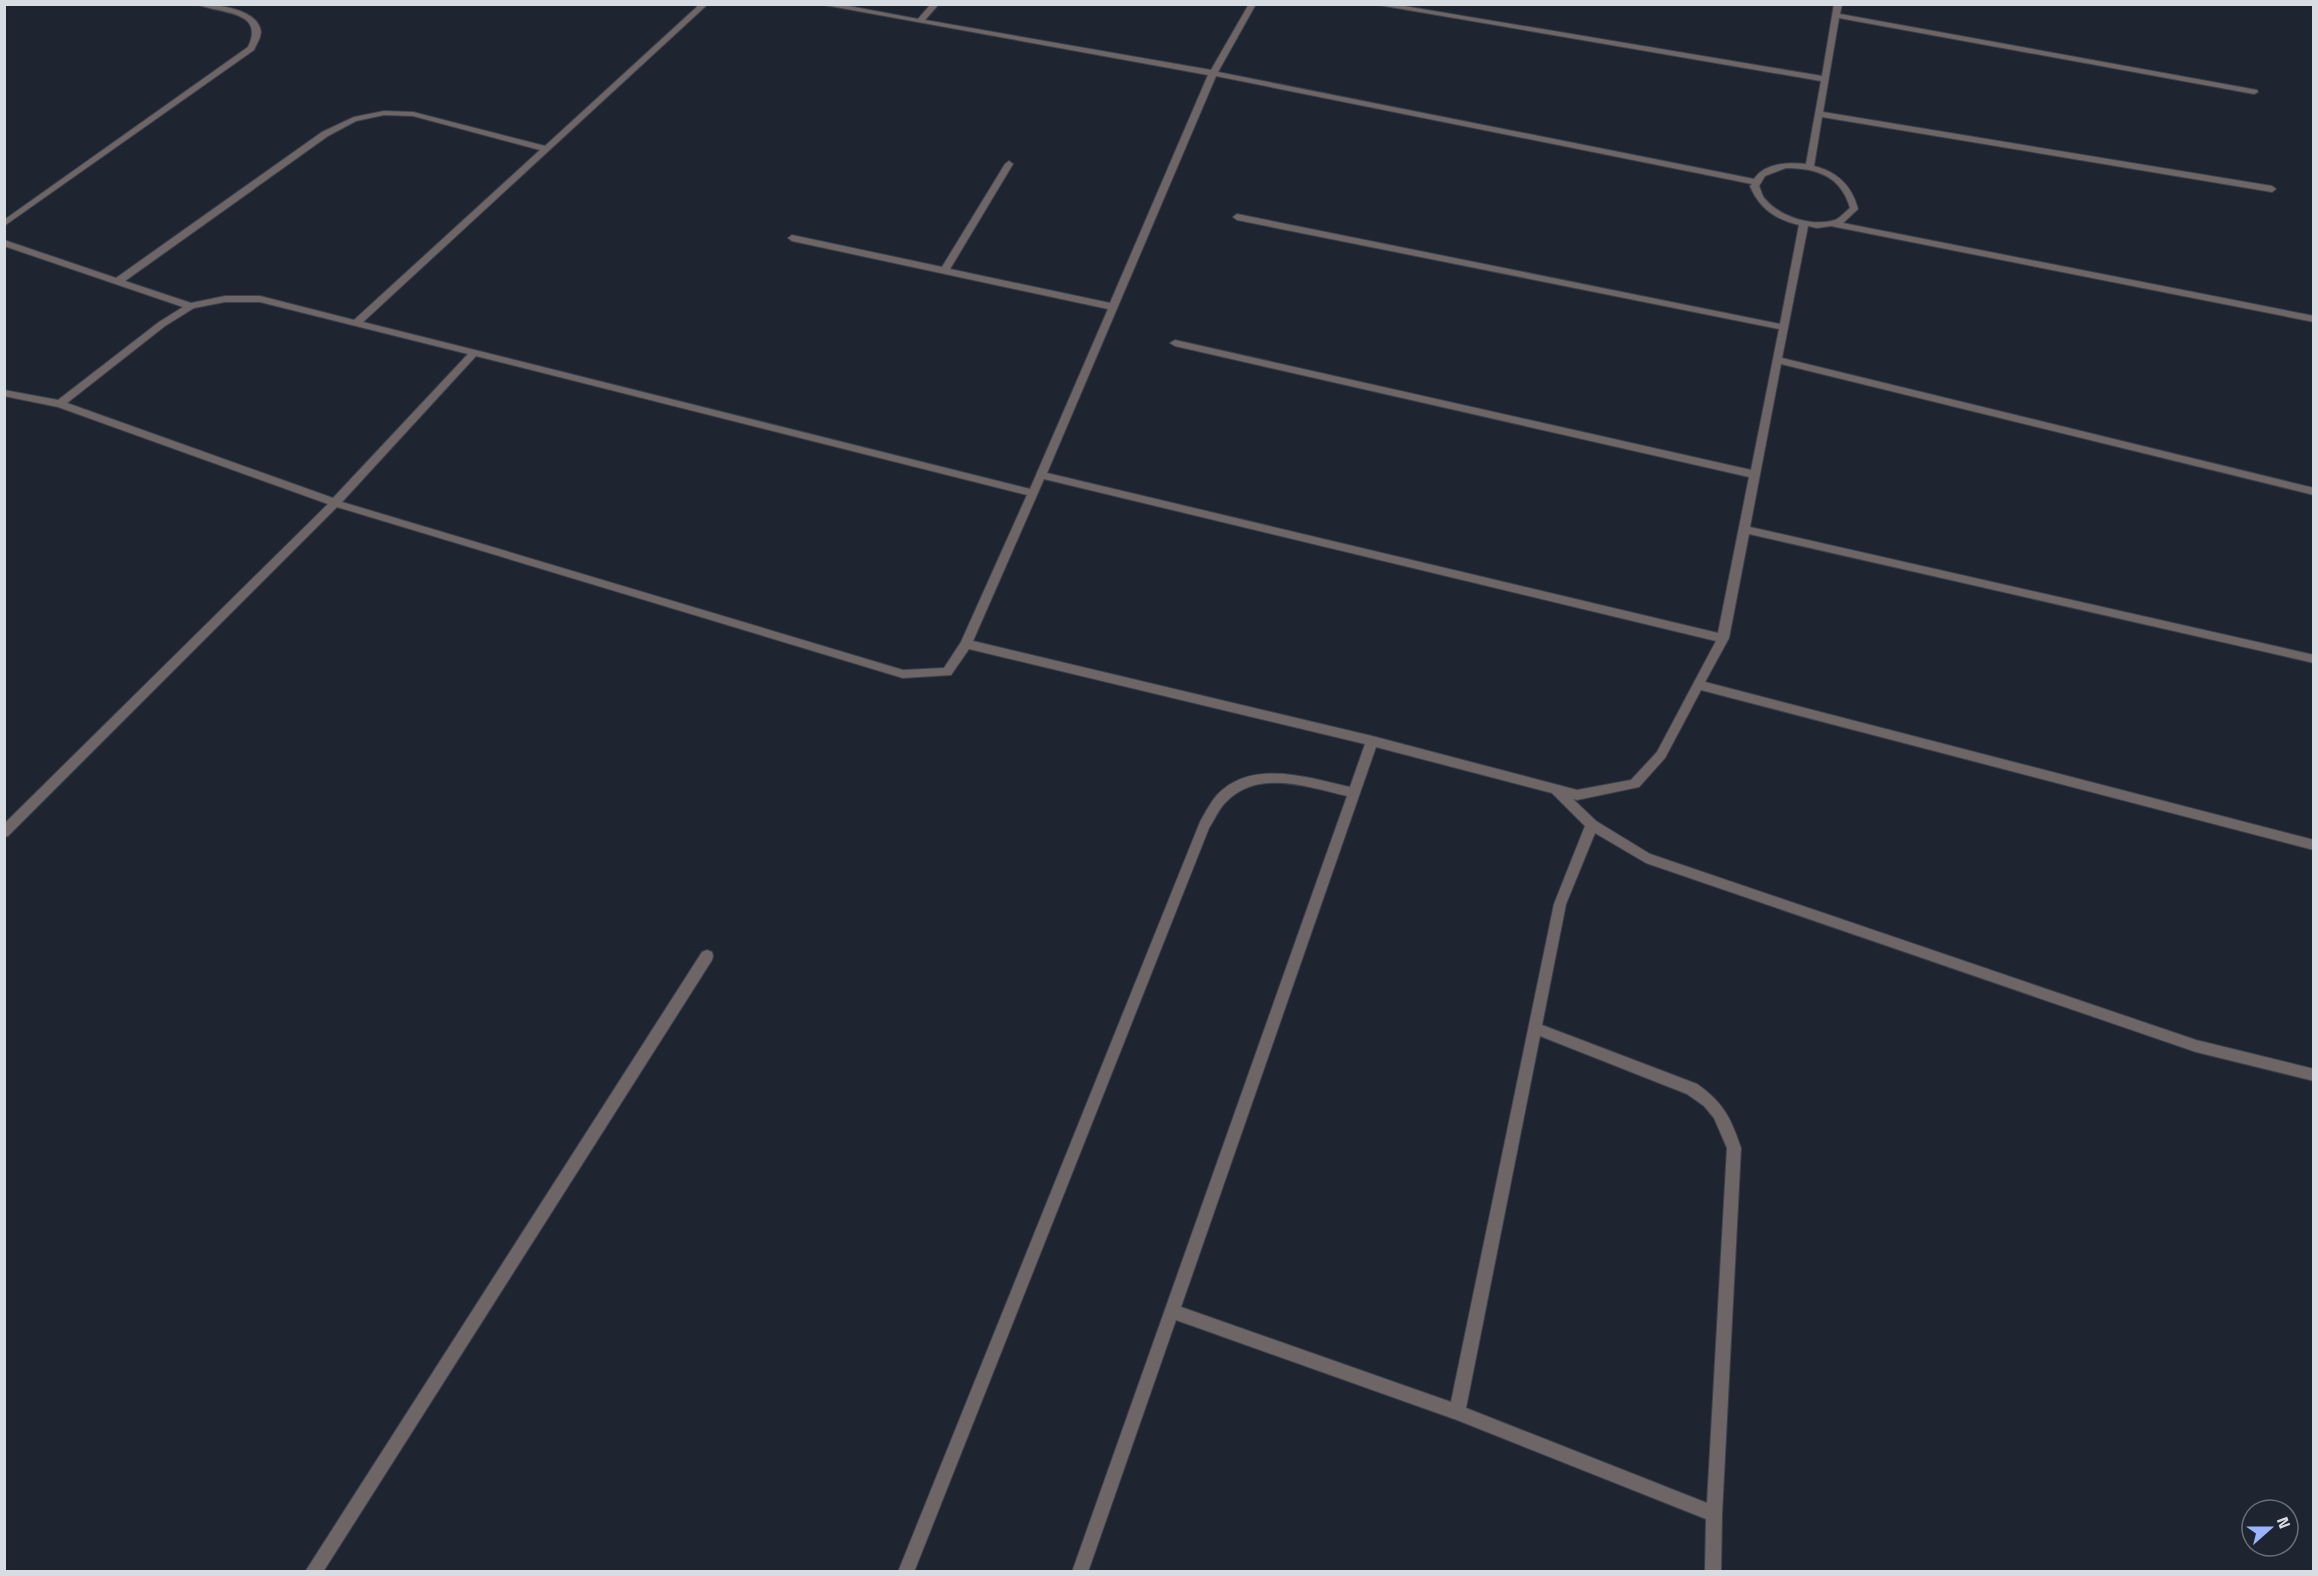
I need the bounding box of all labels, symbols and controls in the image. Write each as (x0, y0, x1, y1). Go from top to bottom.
north arrow (2240, 1498, 2300, 1558)
text: N (2271, 1513, 2297, 1532)

